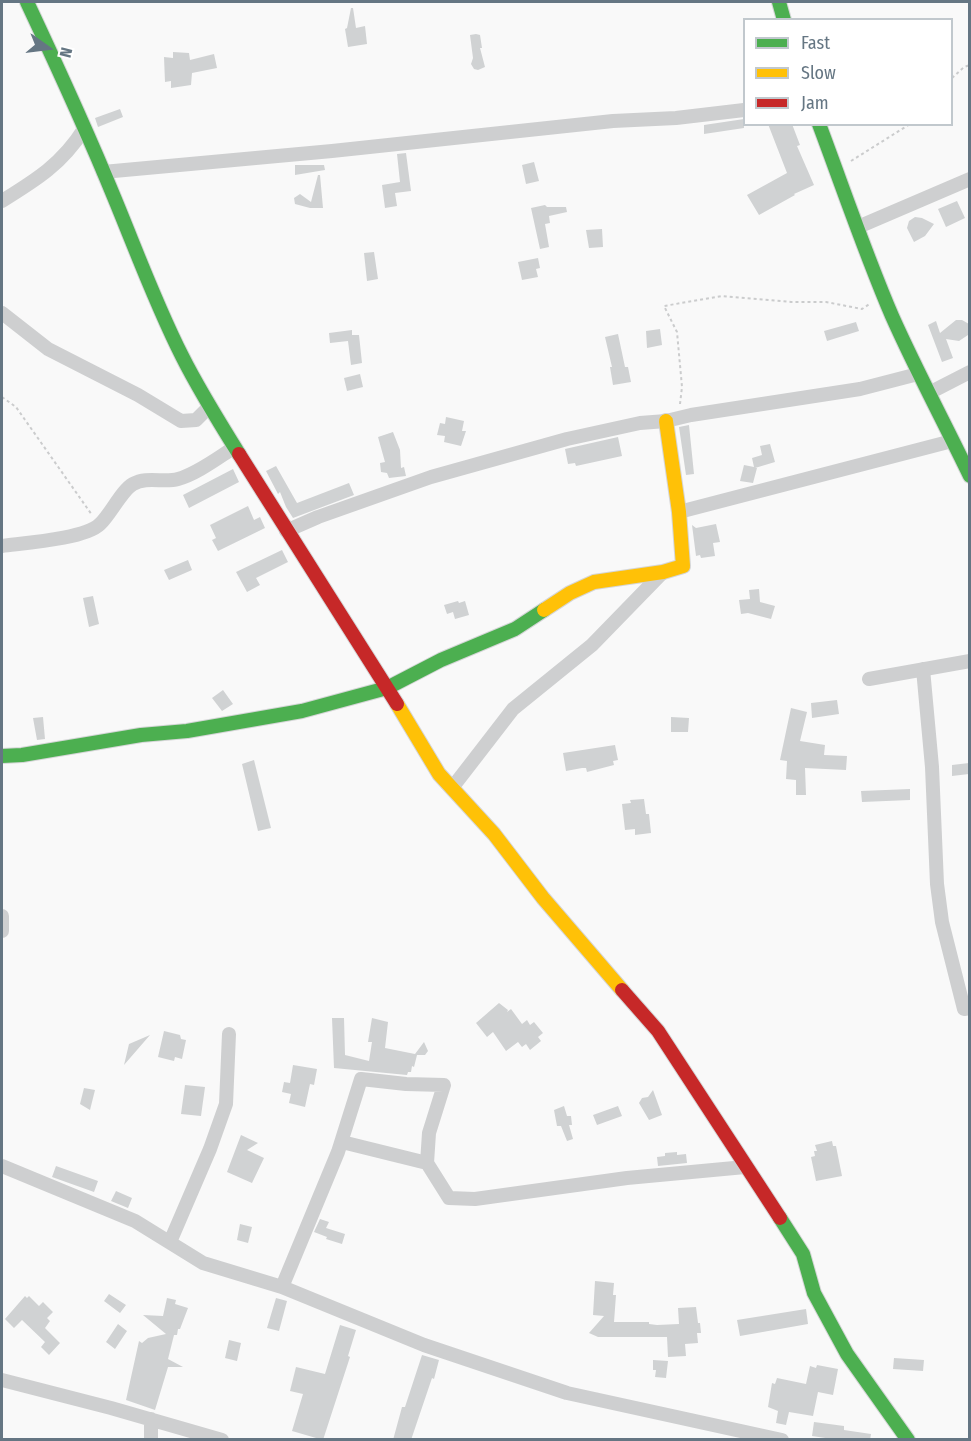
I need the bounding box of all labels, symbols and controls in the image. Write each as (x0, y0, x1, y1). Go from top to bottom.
north arrow (18, 18, 78, 78)
legend (743, 18, 953, 126)
text: Fast (801, 32, 830, 54)
text: N (56, 46, 76, 59)
text: Slow (801, 62, 836, 84)
text: Jam (801, 92, 829, 114)

